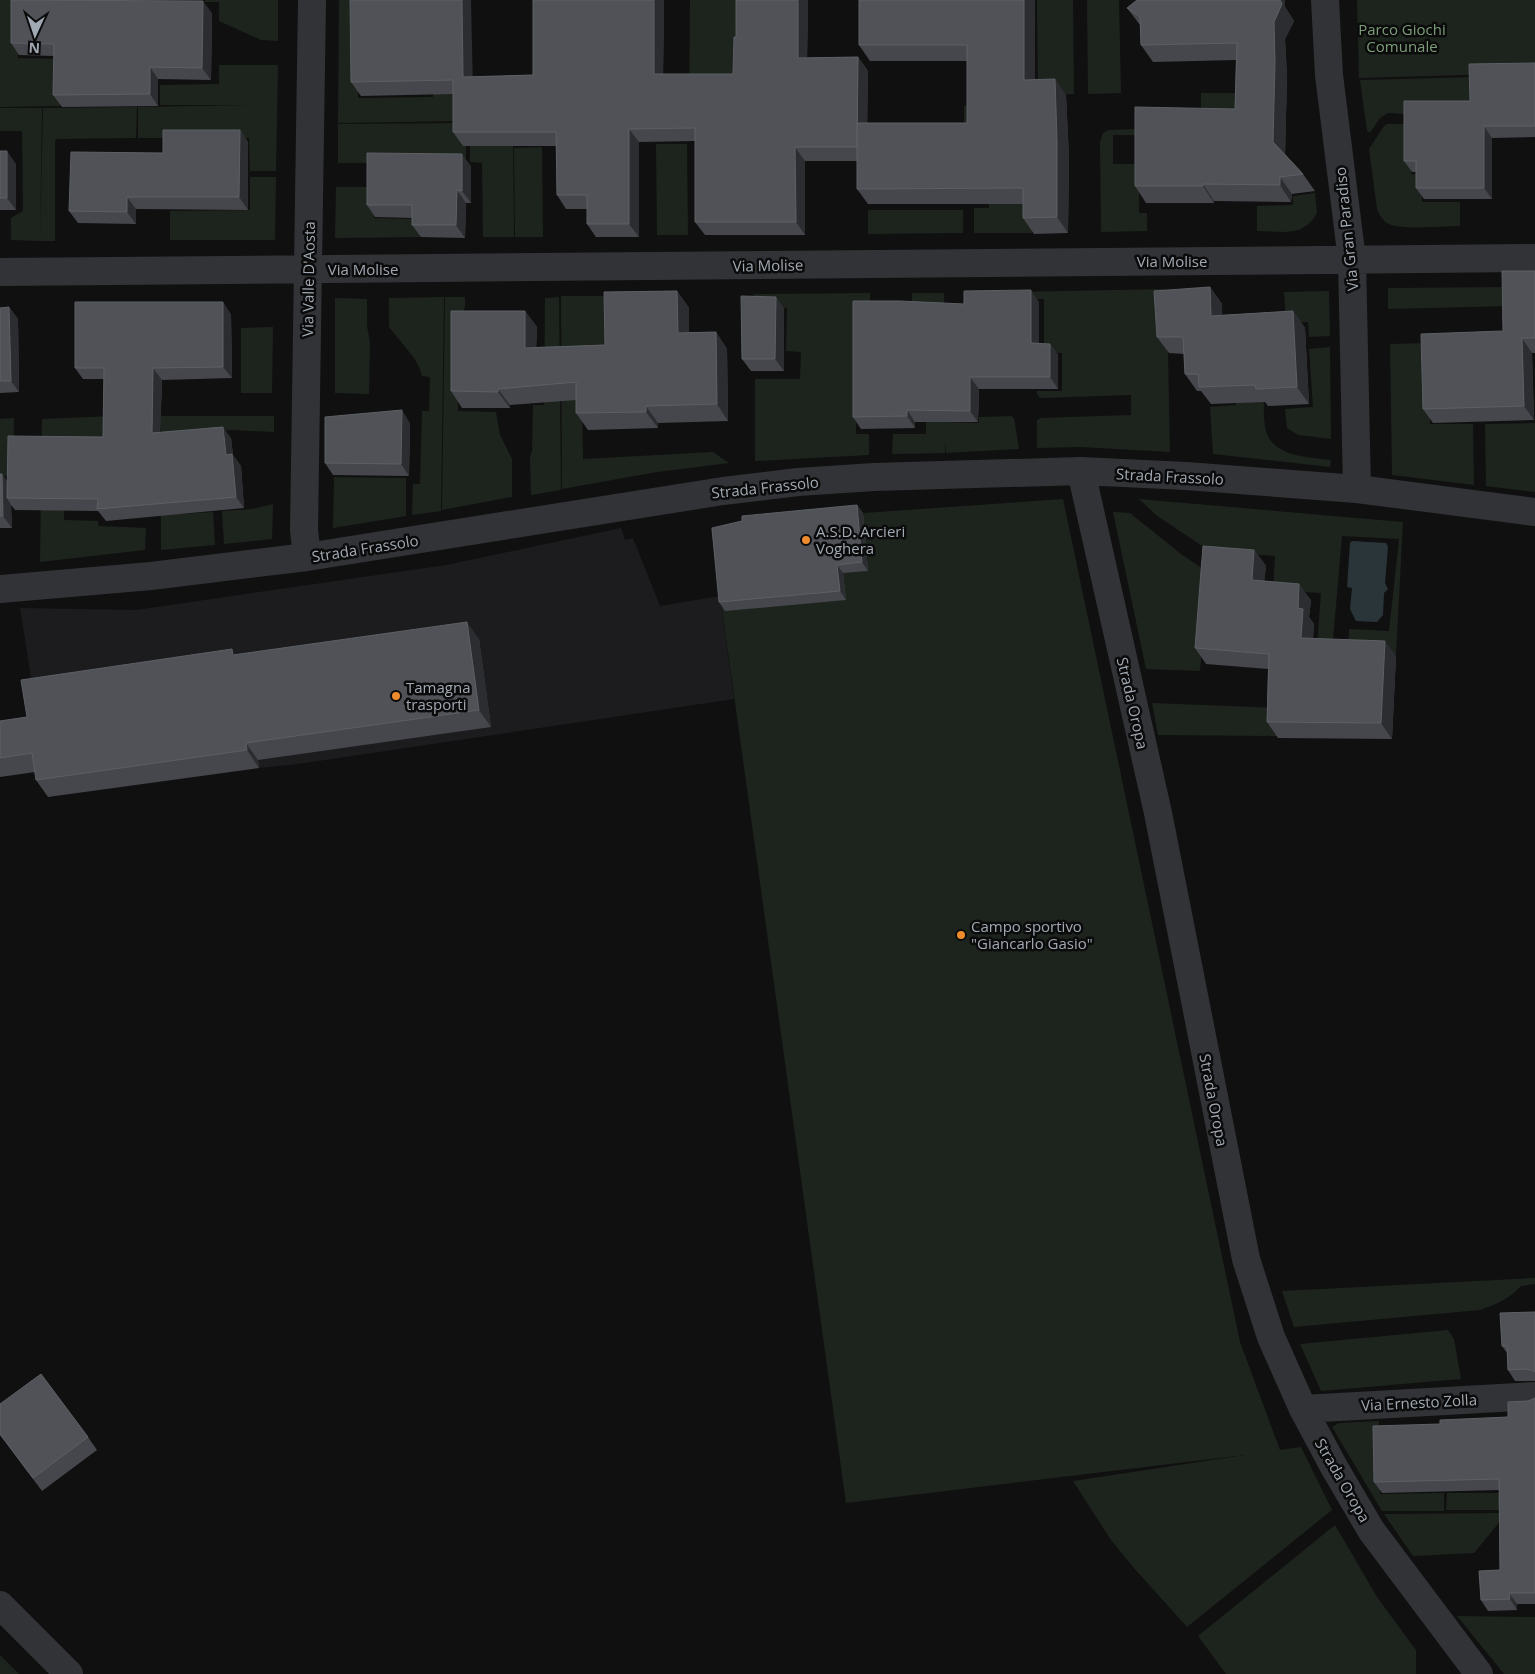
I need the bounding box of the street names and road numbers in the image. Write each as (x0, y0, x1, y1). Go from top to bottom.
street label: Via Gran Paradiso (1330, 166, 1362, 292)
street label: Via Valle D'Aosta (297, 221, 319, 337)
street label: Via Molise (1137, 251, 1207, 271)
street label: Via Molise (733, 254, 803, 276)
street label: Via Molise (328, 259, 398, 279)
street label: Strada Frassolo (1116, 463, 1224, 489)
street label: Strada Frassolo (710, 471, 820, 503)
street label: Strada Frassolo (310, 530, 420, 566)
street label: Strada Oropa (1113, 655, 1153, 751)
street label: Strada Oropa (1195, 1052, 1233, 1148)
street label: Via Ernesto Zolla (1361, 1389, 1477, 1415)
street label: Strada Oropa (1311, 1434, 1375, 1526)

